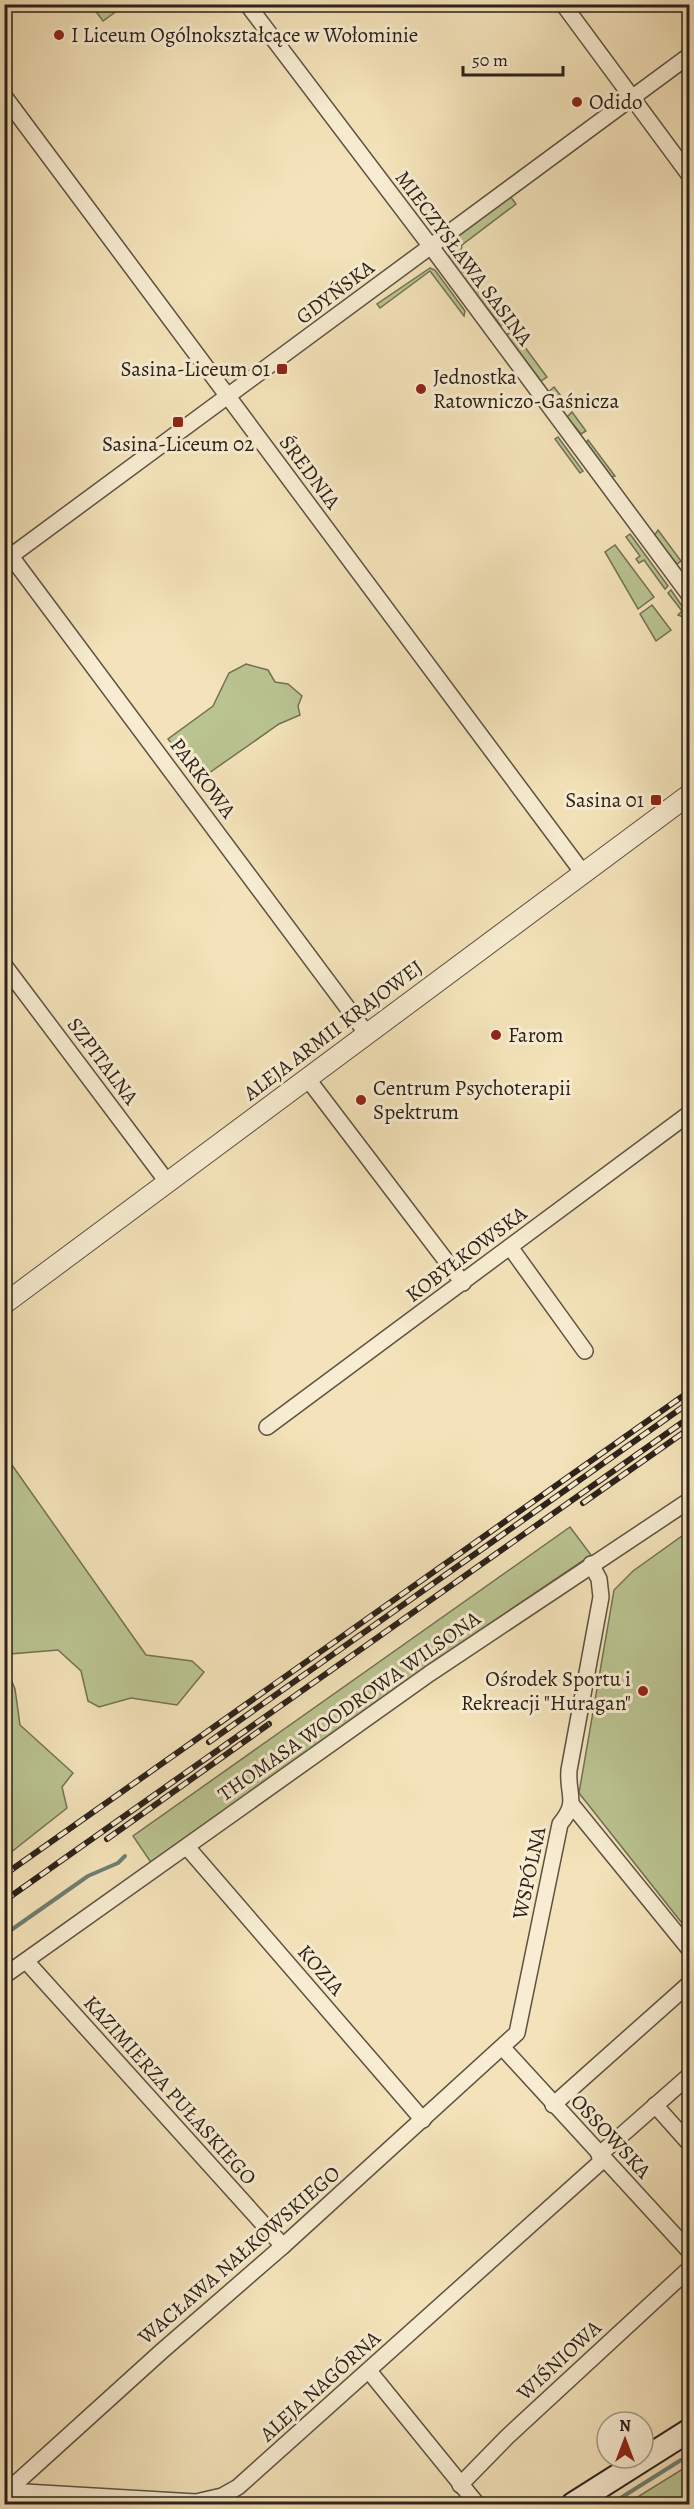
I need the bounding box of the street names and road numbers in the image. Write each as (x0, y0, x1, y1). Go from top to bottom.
street label: MIECZYSŁAWA SASINA (389, 165, 540, 352)
street label: GDYŃSKA (290, 253, 380, 331)
street label: ŚREDNIA (273, 429, 347, 515)
street label: PARKOWA (164, 732, 243, 824)
street label: ALEJA ARMII KRAJOWEJ (237, 953, 428, 1107)
street label: SZPITALNA (61, 1012, 145, 1111)
street label: KOBYŁKOWSKA (400, 1199, 533, 1309)
street label: THOMASA WOODROWA WILSONA (212, 1604, 486, 1808)
street label: WSPÓLNA (505, 1823, 553, 1923)
street label: KOZIA (291, 1939, 351, 2002)
street label: KAZIMIERZA PUŁASKIEGO (77, 1989, 263, 2191)
street label: OSSOWSKA (565, 2088, 658, 2185)
street label: WACŁAWA NAŁKOWSKIEGO (131, 2159, 346, 2351)
street label: WIŚNIOWA (510, 2313, 608, 2407)
street label: ALEJA NAGÓRNA (253, 2324, 387, 2448)

